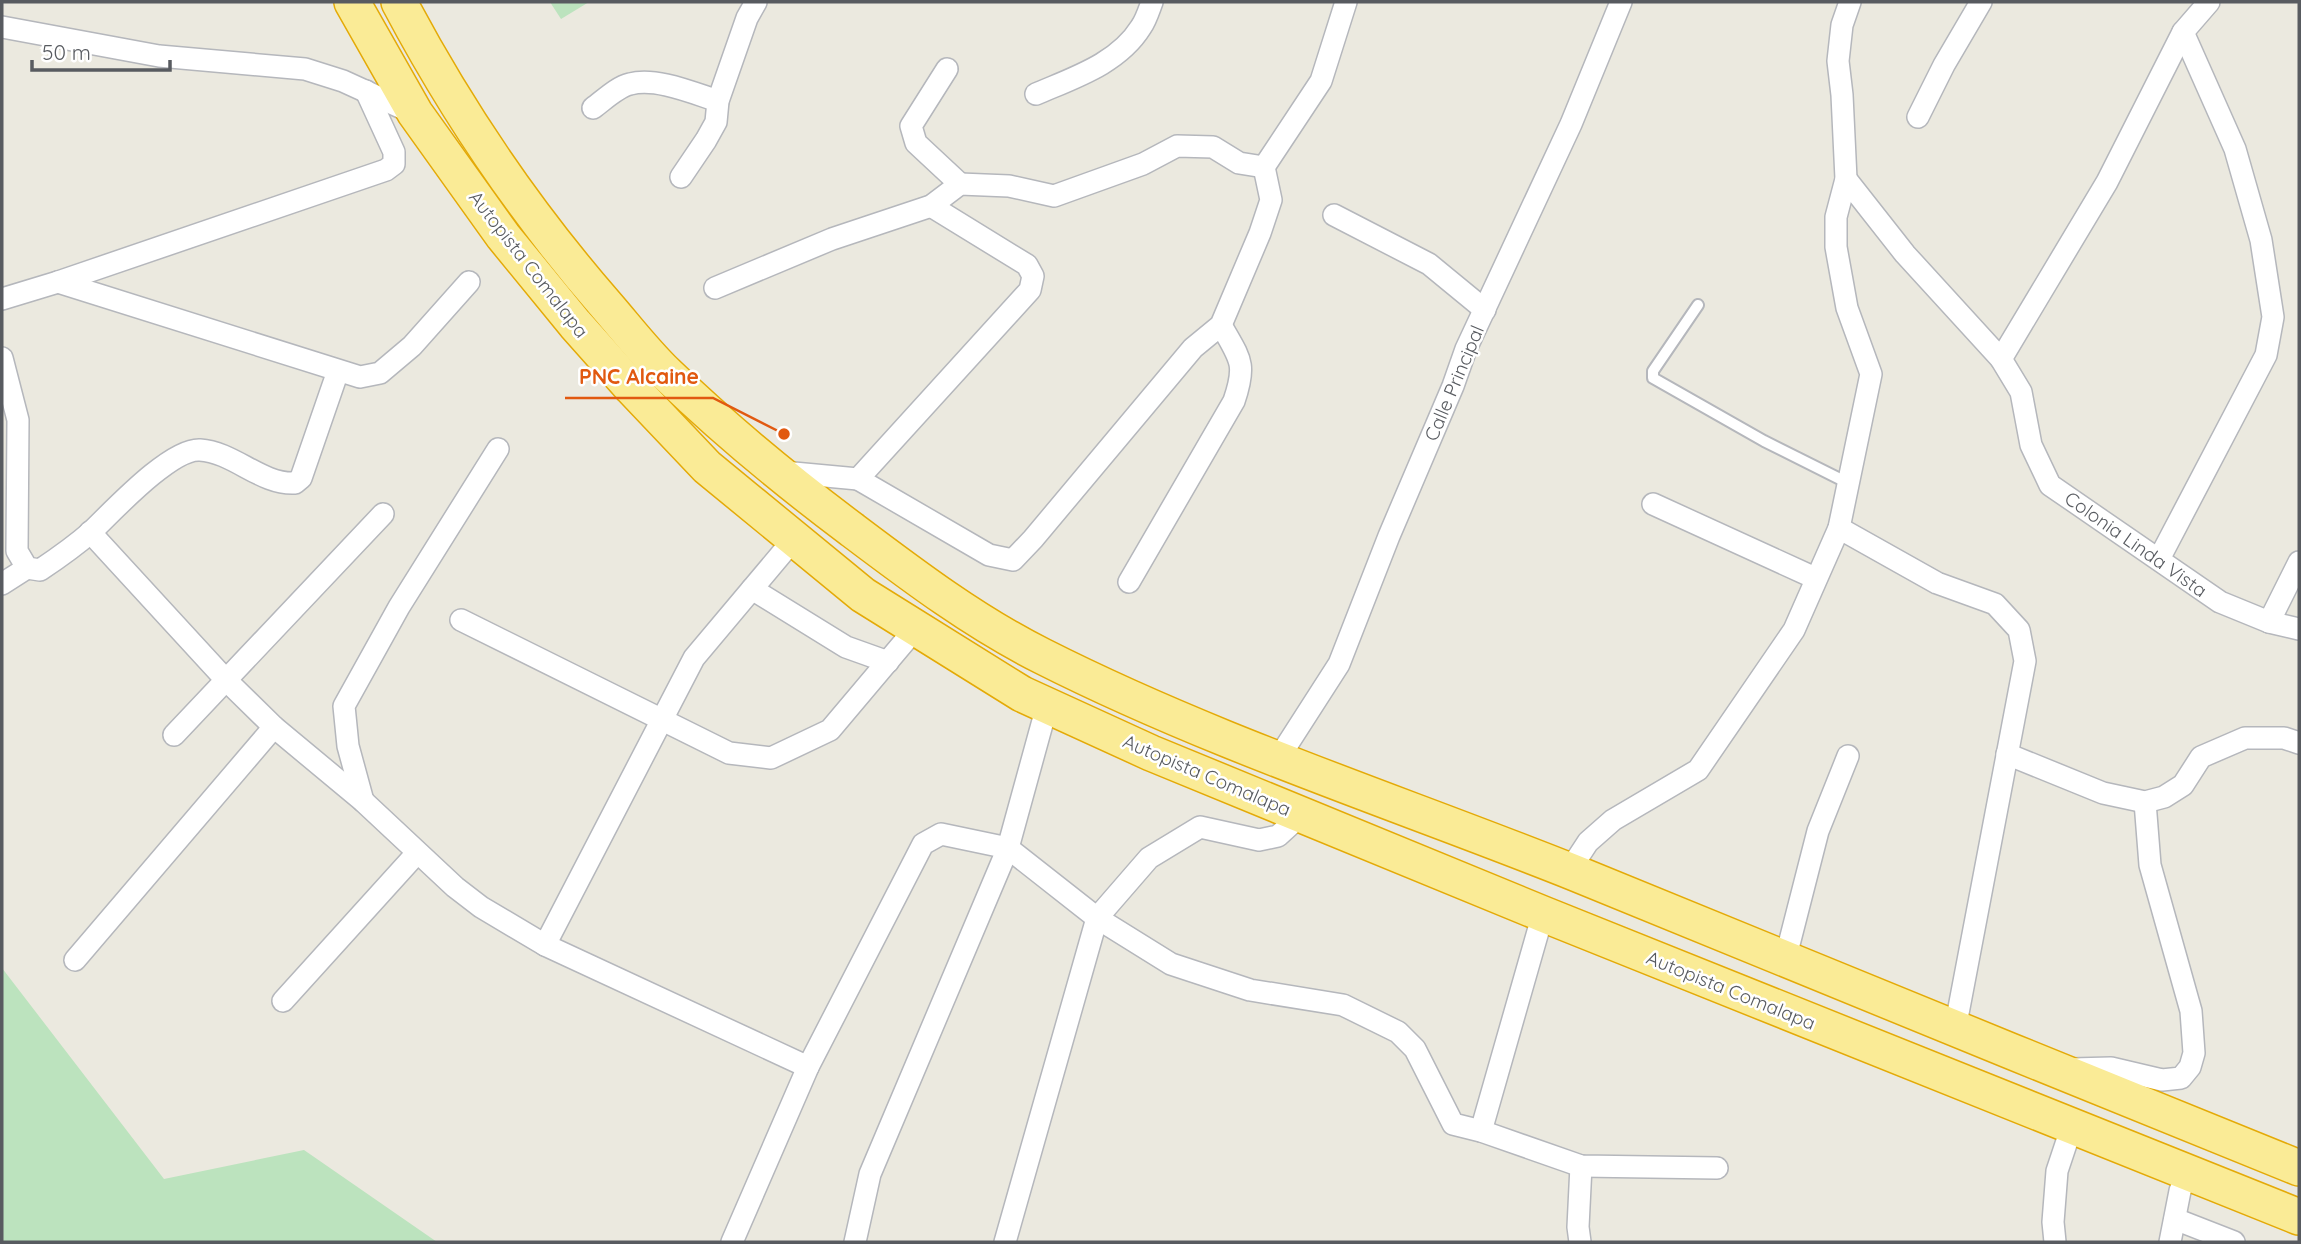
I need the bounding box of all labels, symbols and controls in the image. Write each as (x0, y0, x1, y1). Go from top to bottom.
scale bar (32, 28, 170, 72)
text: 50 m (42, 39, 91, 65)
street label: Autopista Comalapa (464, 186, 594, 342)
street label: Calle Principal (1419, 322, 1489, 444)
callout: PNC Alcaine (565, 356, 713, 398)
text: PNC Alcaine (579, 363, 699, 389)
street label: Colonia Linda Vista (2060, 486, 2212, 602)
street label: Autopista Comalapa (1119, 729, 1295, 821)
street label: Autopista Comalapa (1643, 945, 1819, 1035)

